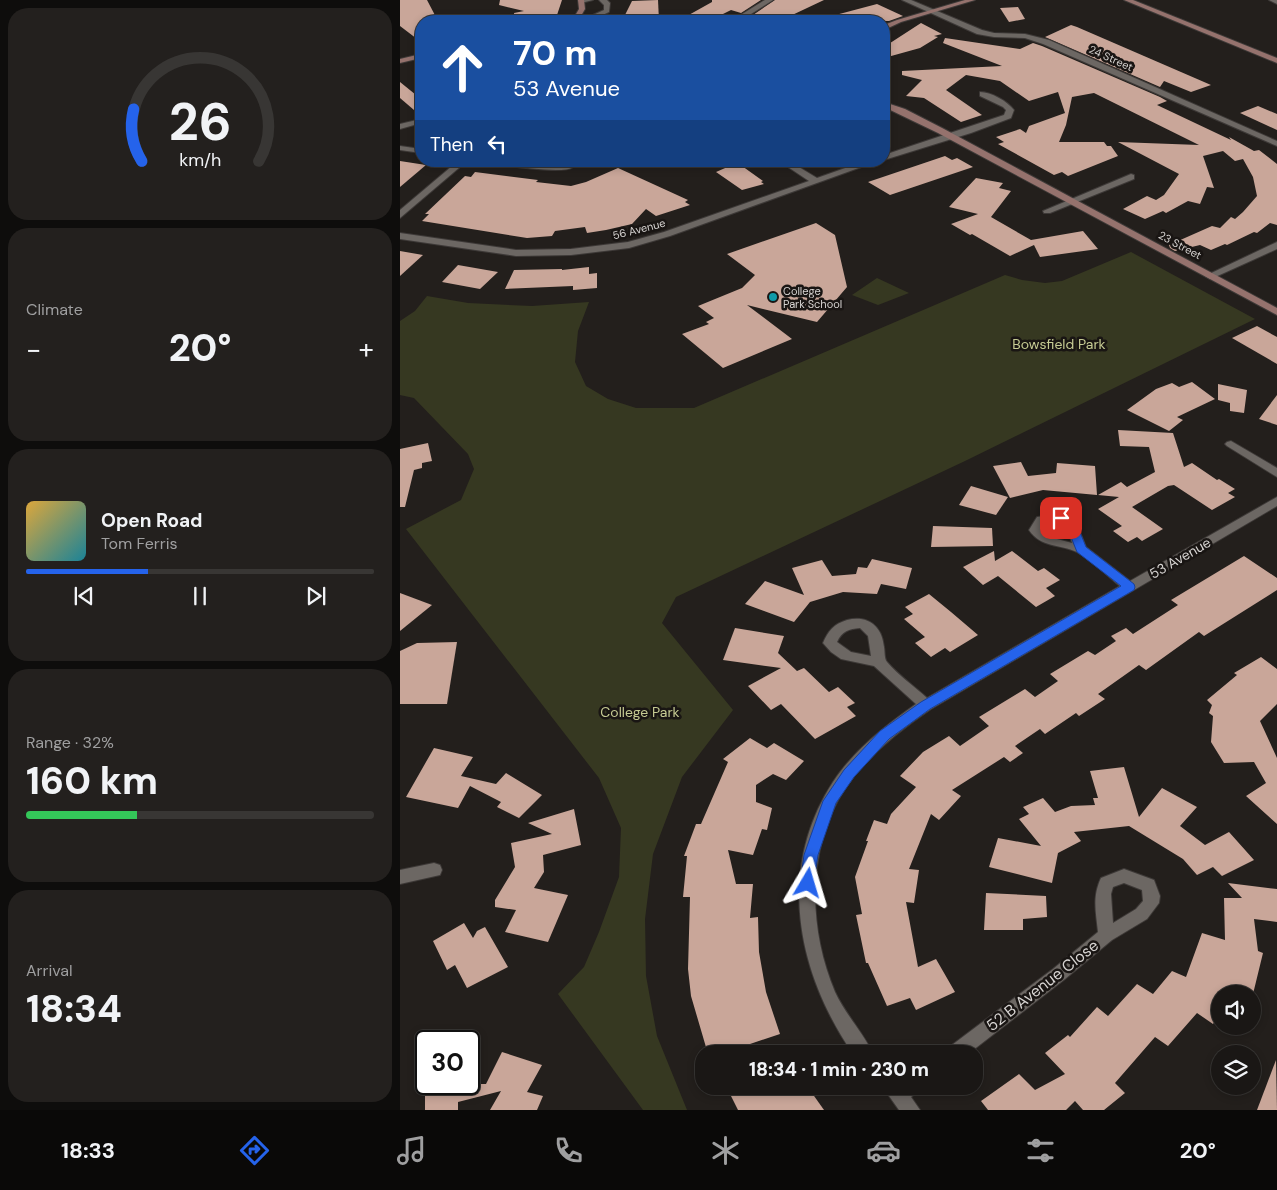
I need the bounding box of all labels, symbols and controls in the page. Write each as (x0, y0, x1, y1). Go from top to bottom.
text: 70 m (513, 30, 597, 76)
icon: ahead (430, 35, 495, 100)
street label: 24 Street (1087, 42, 1135, 74)
text: 53 Avenue (513, 74, 620, 103)
text: 26 (169, 88, 231, 156)
icon: left (483, 130, 511, 158)
text: Then (430, 132, 473, 157)
text: km/h (179, 148, 221, 172)
street label: 56 Avenue (611, 216, 667, 242)
street label: 23 Street (1156, 228, 1204, 262)
place label: College Park School (783, 284, 842, 311)
marker: College Park School (767, 291, 779, 303)
text: Climate (26, 299, 83, 320)
text: 20° (169, 323, 231, 373)
text: − (26, 331, 41, 368)
text: + (359, 331, 374, 368)
park label: Bowsfield Park (1012, 335, 1106, 353)
pin (1040, 497, 1082, 539)
icon: arrive (1047, 504, 1075, 532)
text: Open Road (101, 508, 203, 533)
text: Tom Ferris (101, 533, 178, 554)
street label: 53 Avenue (1146, 533, 1214, 583)
icon: previous (70, 582, 98, 610)
icon: pause (186, 582, 214, 610)
icon: next (302, 582, 330, 610)
park label: College Park (600, 703, 680, 721)
text: Range · 32% (26, 732, 114, 753)
text: 160 km (26, 756, 158, 806)
position arrow (781, 856, 833, 908)
street label: 52 B Avenue Close (982, 935, 1103, 1036)
text: Arrival (26, 960, 73, 981)
text: 18:34 (26, 984, 122, 1034)
map controls (1211, 985, 1261, 1095)
button: sound (1211, 985, 1261, 1035)
speed limit sign: 30 (415, 1030, 480, 1095)
button: layers (1211, 1045, 1261, 1095)
text: 18:34 · 1 min · 230 m (749, 1057, 929, 1082)
icon: directions (237, 1133, 272, 1168)
icon: music (394, 1133, 429, 1168)
icon: phone (551, 1133, 586, 1168)
icon: climate (708, 1133, 743, 1168)
icon: car (866, 1133, 901, 1168)
icon: filters (1023, 1133, 1058, 1168)
text: 18:33 (61, 1136, 115, 1165)
text: 20° (1180, 1136, 1216, 1165)

